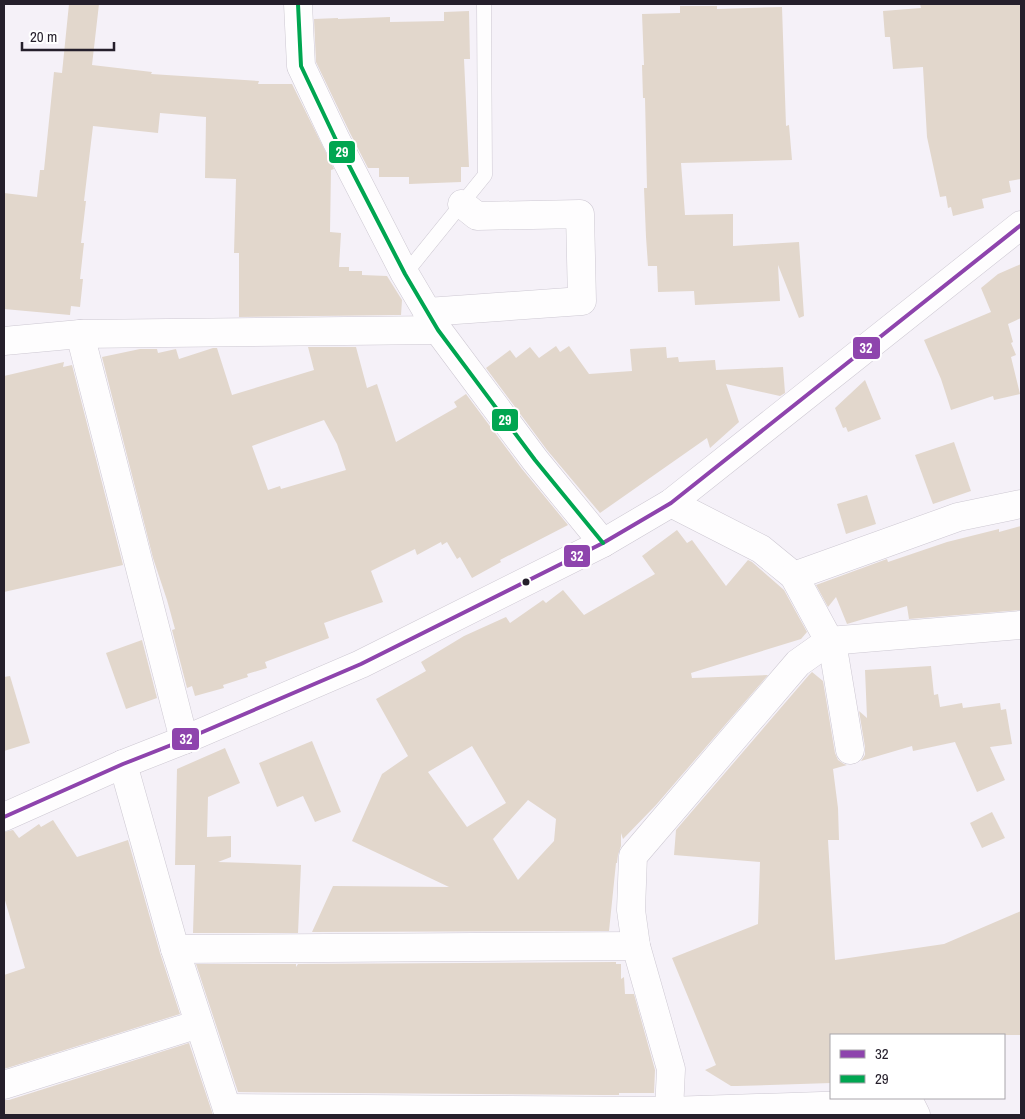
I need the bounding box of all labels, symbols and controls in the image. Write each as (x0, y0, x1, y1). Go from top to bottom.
scale bar (22, 20, 115, 52)
text: 20 m (30, 26, 57, 47)
line badge: 29 (328, 140, 356, 164)
text: 29 (336, 143, 348, 161)
line badge: 32 (852, 336, 881, 360)
text: 32 (860, 339, 872, 357)
line badge: 29 (491, 408, 519, 432)
text: 29 (499, 411, 511, 429)
line badge: 32 (563, 544, 591, 568)
text: 32 (571, 547, 583, 565)
unlabelled marker (521, 577, 531, 587)
line badge: 32 (171, 727, 200, 751)
text: 32 (180, 730, 192, 748)
legend (830, 1034, 1005, 1099)
text: 32 (875, 1043, 889, 1064)
text: 29 (875, 1068, 889, 1089)

